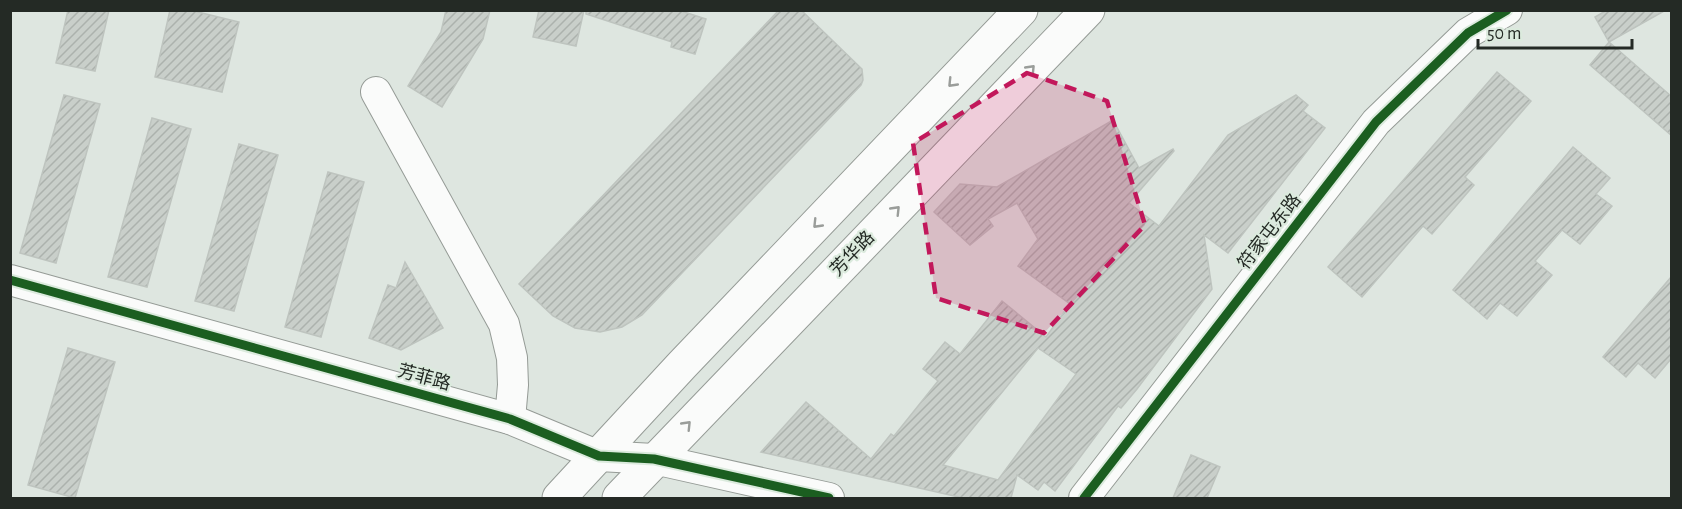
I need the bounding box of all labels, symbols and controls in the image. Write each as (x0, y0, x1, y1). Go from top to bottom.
scale bar (1478, 12, 1632, 50)
text: 50 m (1487, 25, 1521, 43)
one-way arrow (1024, 66, 1035, 77)
one-way arrow (948, 76, 959, 87)
street label: 符家屯东路 (1234, 190, 1305, 273)
one-way arrow (888, 206, 899, 217)
one-way arrow (813, 218, 824, 228)
street label: 芳华路 (826, 227, 878, 280)
street label: 芳菲路 (396, 360, 453, 394)
one-way arrow (680, 422, 691, 433)

